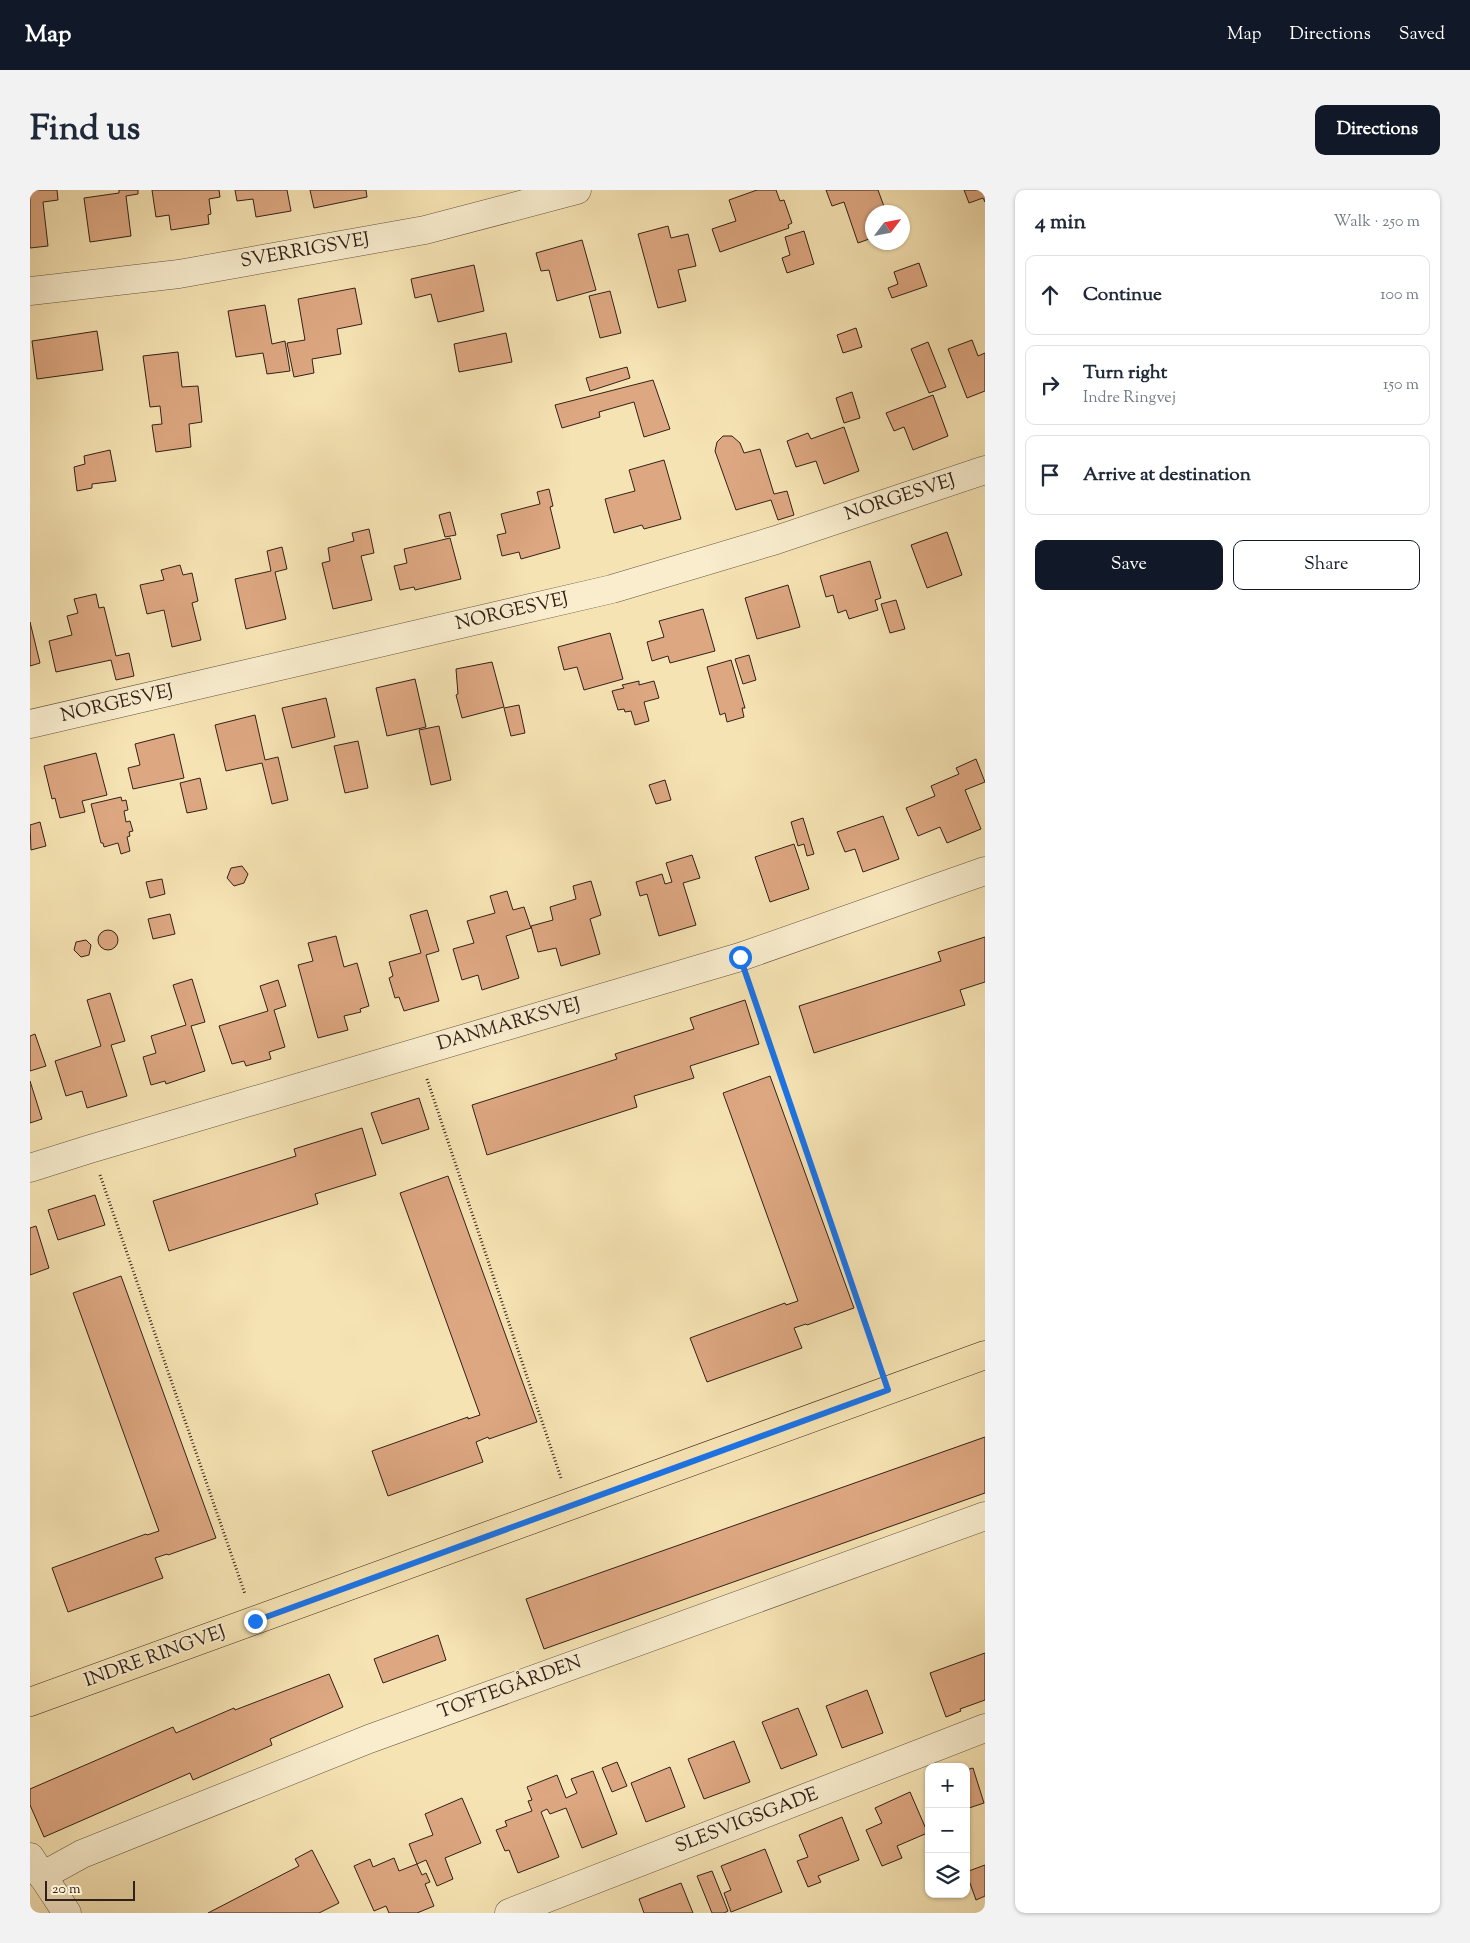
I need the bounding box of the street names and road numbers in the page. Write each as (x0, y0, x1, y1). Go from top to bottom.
street label: SVERRIGSVEJ (238, 226, 372, 276)
street label: NORGESVEJ (841, 467, 959, 529)
street label: NORGESVEJ (453, 586, 571, 638)
street label: NORGESVEJ (58, 678, 176, 730)
street label: DANMARKSVEJ (434, 991, 584, 1058)
street label: INDRE RINGVEJ (81, 1619, 230, 1695)
street label: TOFTEGÅRDEN (434, 1649, 586, 1727)
street label: SLESVIGSGADE (672, 1781, 823, 1861)

